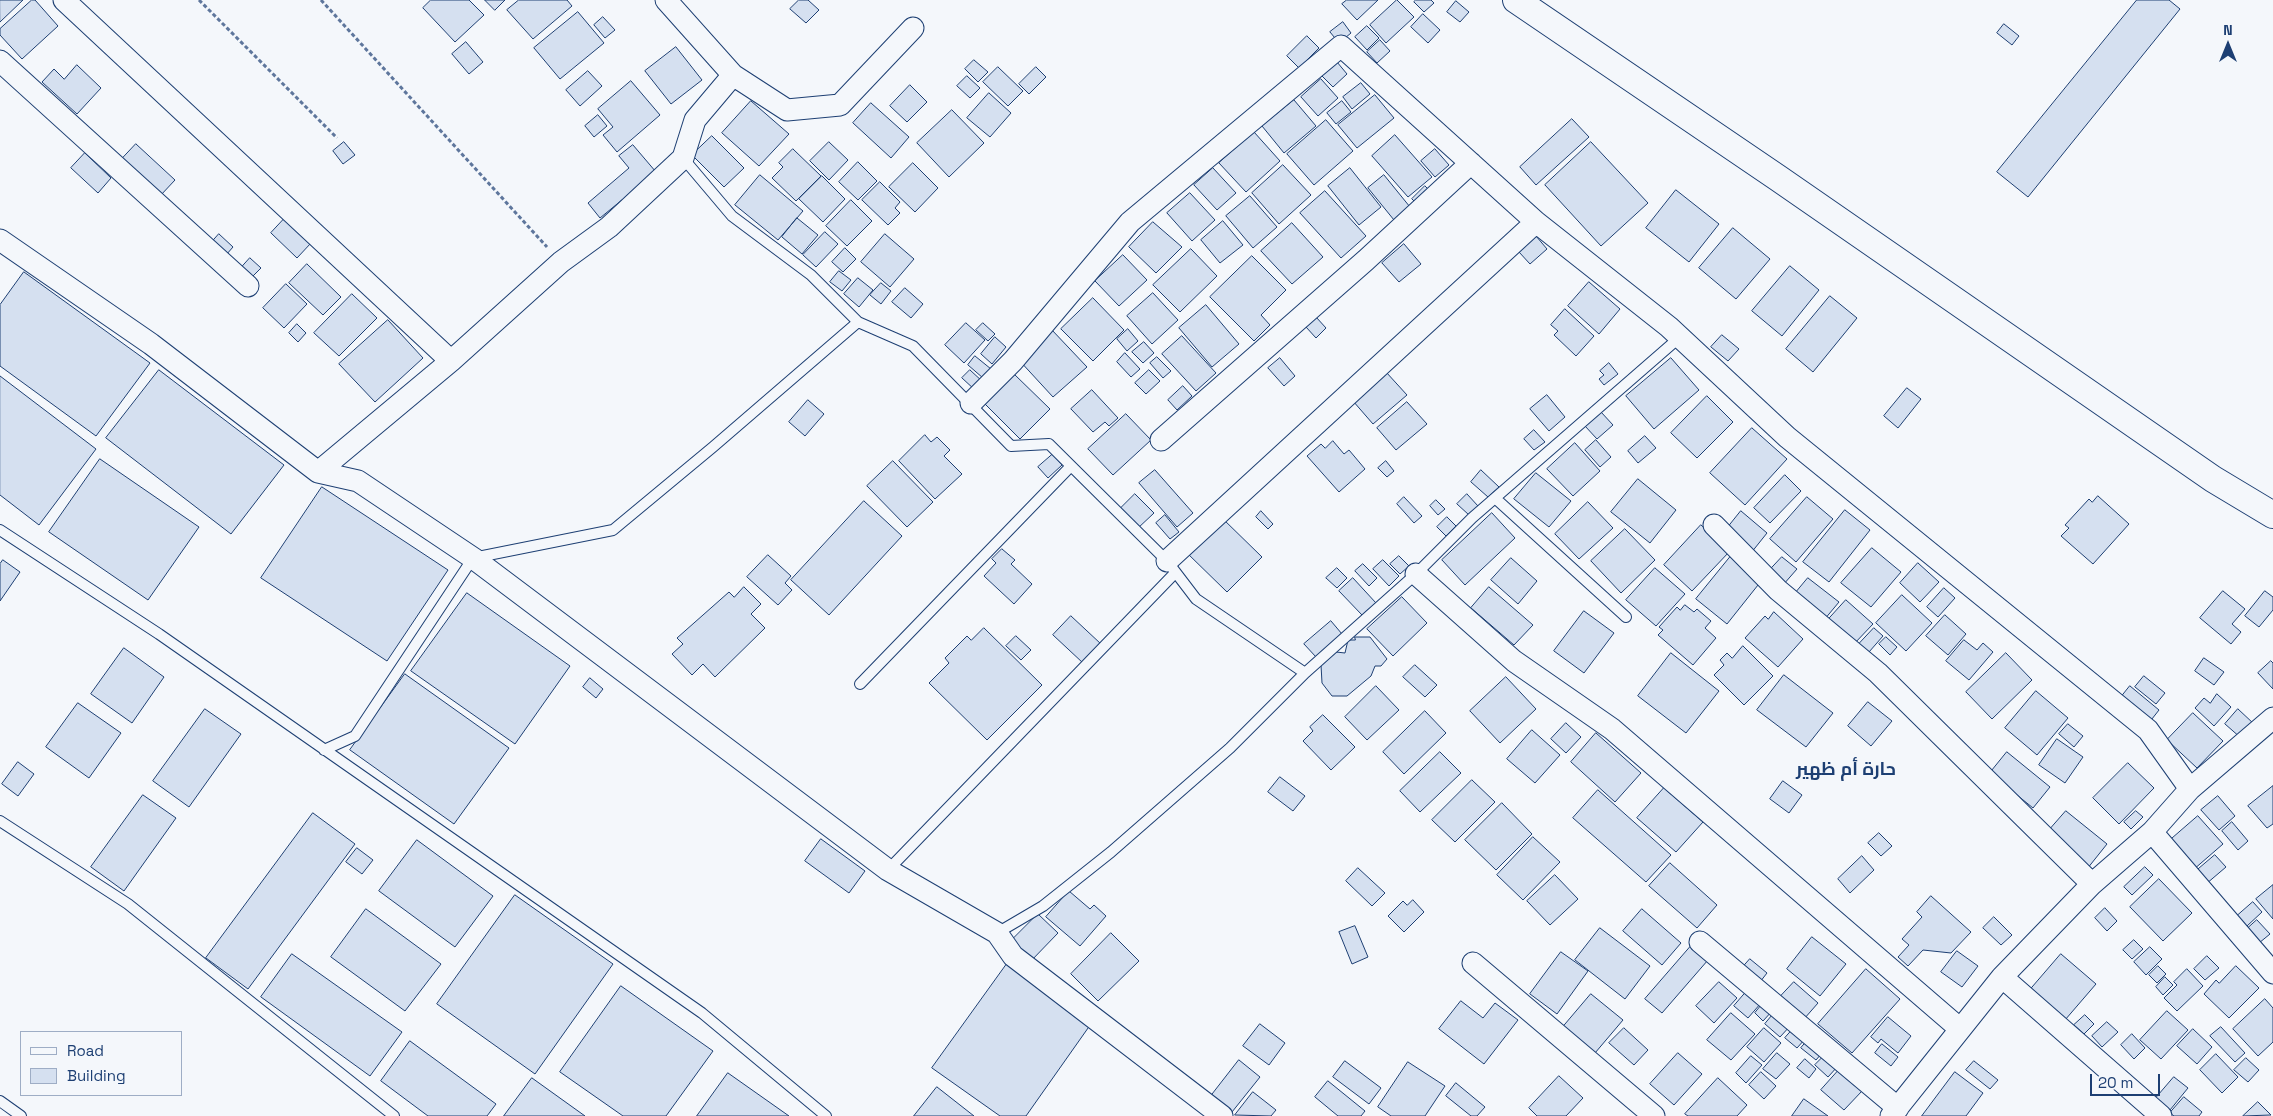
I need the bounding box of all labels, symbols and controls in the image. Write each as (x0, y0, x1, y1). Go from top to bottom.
north arrow (2203, 20, 2253, 70)
text: N (2223, 21, 2233, 39)
district label: حارة أم ظهير (1796, 759, 1896, 781)
legend (20, 1031, 182, 1096)
text: Road (67, 1041, 104, 1060)
scale bar (2093, 1064, 2163, 1096)
text: Building (67, 1066, 126, 1085)
text: 20 m (2098, 1073, 2133, 1092)

